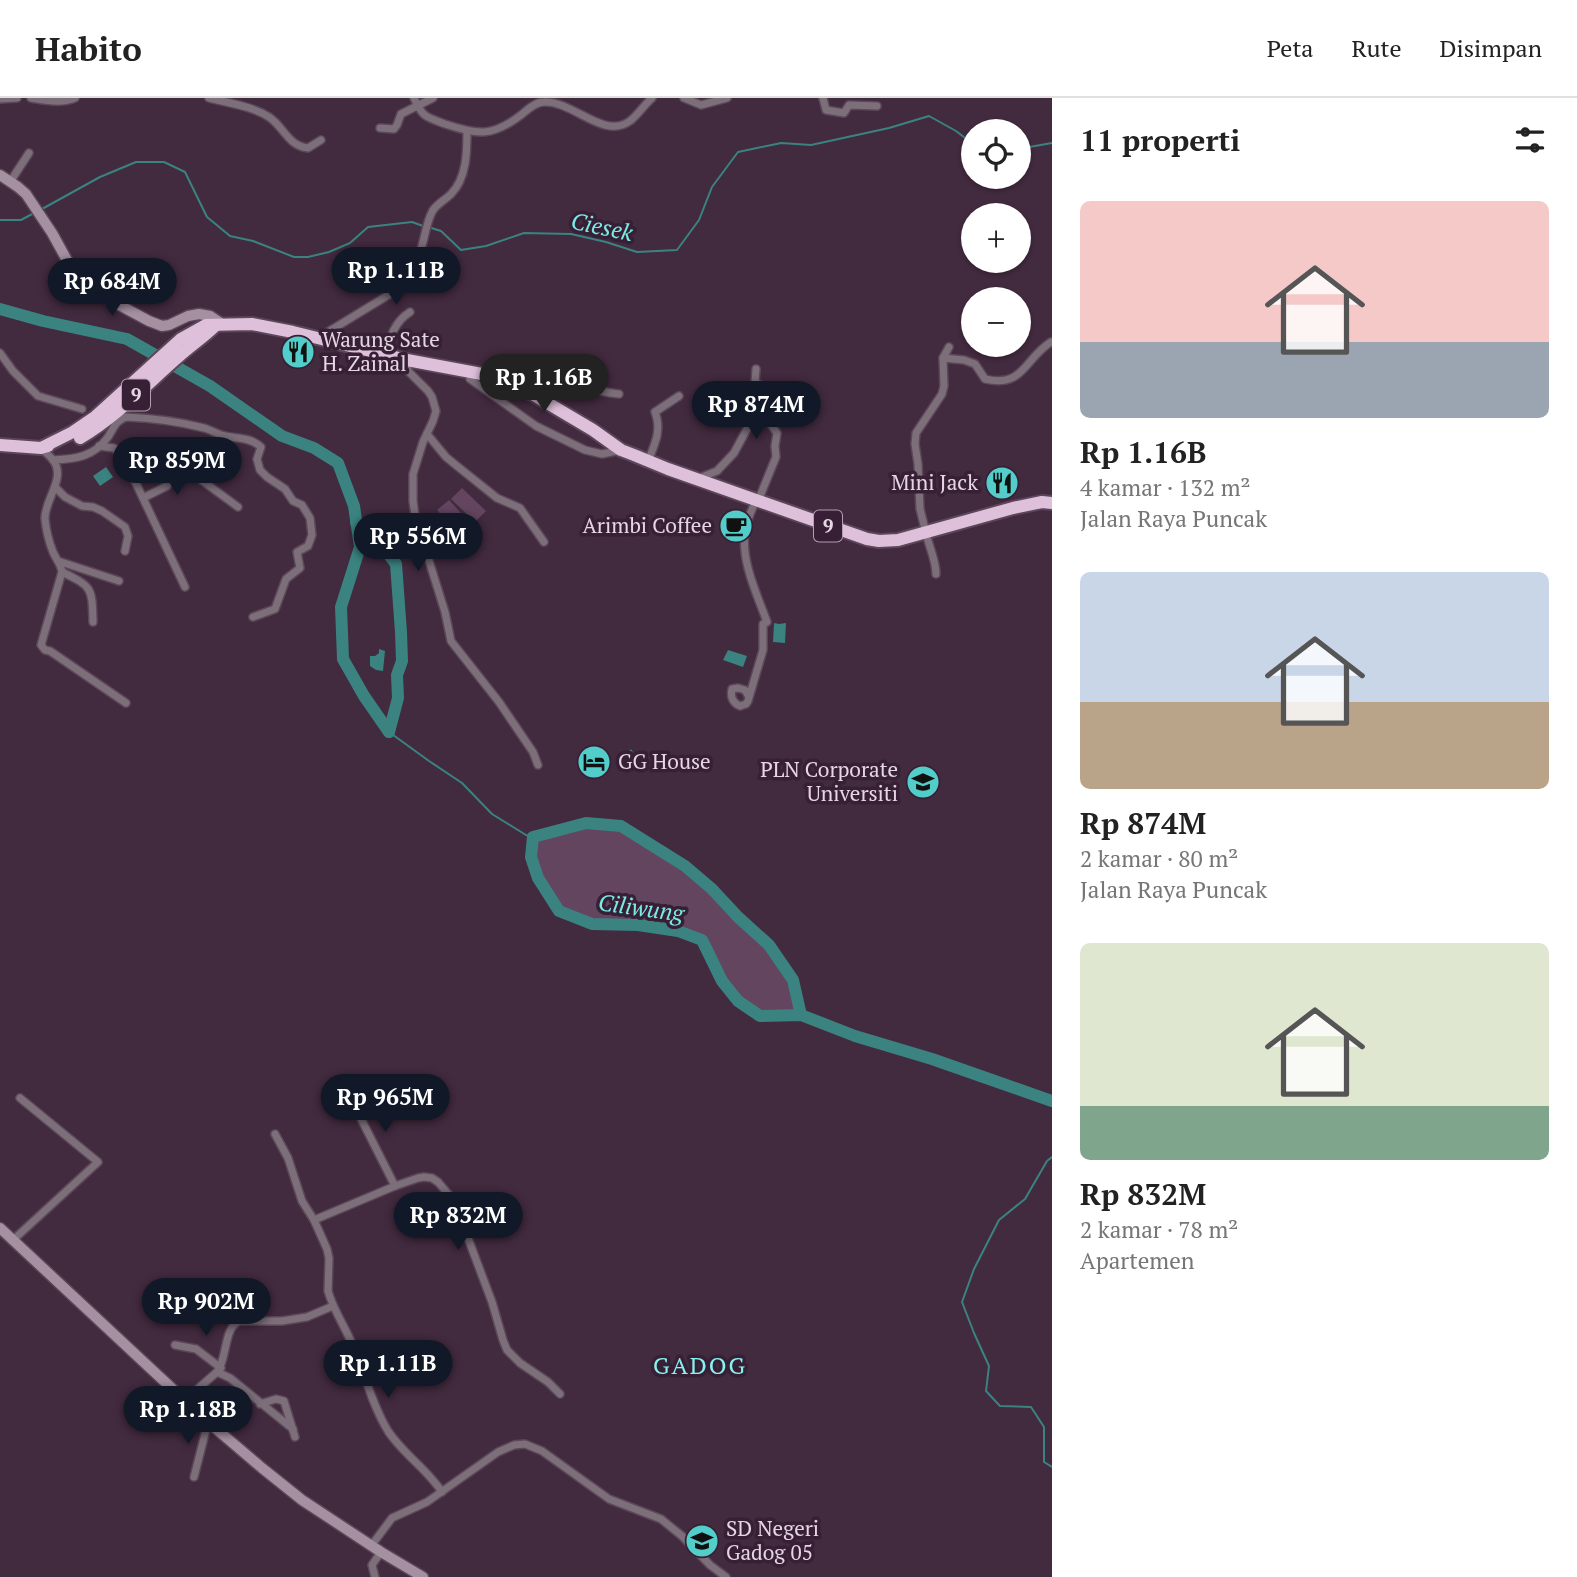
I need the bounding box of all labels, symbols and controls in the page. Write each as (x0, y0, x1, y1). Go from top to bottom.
text: Habito (35, 27, 142, 70)
text: Peta (1267, 32, 1313, 64)
text: Rute (1351, 32, 1401, 64)
text: Disimpan (1439, 32, 1542, 64)
map controls (961, 119, 1031, 357)
button: locate (961, 119, 1031, 189)
text: 11 properti (1080, 120, 1240, 160)
icon: filters (1511, 121, 1549, 159)
button: + (961, 203, 1031, 273)
water label: Ciesek (568, 205, 637, 248)
icon: home (1252, 247, 1378, 373)
pin: Rp 1.11B (324, 248, 468, 307)
text: Rp 1.11B (348, 254, 444, 285)
pin: Rp 684M (47, 258, 177, 318)
text: Rp 684M (64, 265, 160, 296)
button: − (961, 287, 1031, 357)
place label: Warung Sate H. Zainal (322, 325, 440, 377)
restaurant icon: Warung Sate H. Zainal (279, 333, 317, 371)
pin: Rp 1.16B (472, 354, 616, 414)
text: Rp 1.16B (496, 361, 592, 392)
road number: 9 (122, 380, 150, 410)
pin: Rp 874M (691, 382, 821, 441)
text: Rp 874M (708, 388, 804, 419)
text: Rp 1.16B (1080, 432, 1206, 472)
pin: Rp 859M (112, 438, 242, 497)
text: Rp 859M (129, 444, 225, 475)
restaurant icon: Mini Jack (983, 464, 1021, 502)
place label: Mini Jack (891, 468, 978, 496)
text: 4 kamar · 132 m² (1080, 472, 1250, 503)
text: Jalan Raya Puncak (1080, 503, 1267, 534)
cafe icon: Arimbi Coffee (717, 507, 755, 545)
road number: 9 (814, 510, 842, 542)
place label: Arimbi Coffee (583, 511, 712, 539)
pin: Rp 556M (353, 514, 483, 573)
text: Rp 556M (370, 520, 466, 551)
icon: home (1252, 618, 1378, 744)
hotel icon: GG House (575, 743, 613, 781)
place label: GG House (618, 747, 711, 775)
place label: PLN Corporate Universiti (760, 755, 898, 807)
school or university icon: PLN Corporate Universiti (904, 763, 942, 801)
text: Rp 874M (1080, 803, 1206, 843)
text: 2 kamar · 80 m² (1080, 843, 1238, 874)
text: Jalan Raya Puncak (1080, 874, 1267, 905)
water label: Ciliwung (596, 886, 688, 929)
icon: home (1252, 989, 1378, 1115)
pin: Rp 965M (320, 1074, 450, 1134)
text: Rp 965M (337, 1081, 433, 1112)
text: Rp 832M (1080, 1174, 1206, 1214)
pin: Rp 832M (393, 1192, 523, 1252)
text: Rp 832M (410, 1199, 506, 1230)
text: 2 kamar · 78 m² (1080, 1214, 1238, 1245)
text: Apartemen (1080, 1245, 1194, 1276)
pin: Rp 902M (141, 1278, 271, 1338)
text: Rp 902M (158, 1285, 254, 1316)
pin: Rp 1.11B (316, 1340, 460, 1400)
text: Rp 1.11B (340, 1347, 436, 1378)
district label: GADOG (653, 1349, 747, 1381)
pin: Rp 1.18B (116, 1386, 260, 1446)
text: Rp 1.18B (140, 1393, 236, 1424)
place label: SD Negeri Gadog 05 (726, 1514, 819, 1566)
school or university icon: SD Negeri Gadog 05 (683, 1522, 721, 1560)

